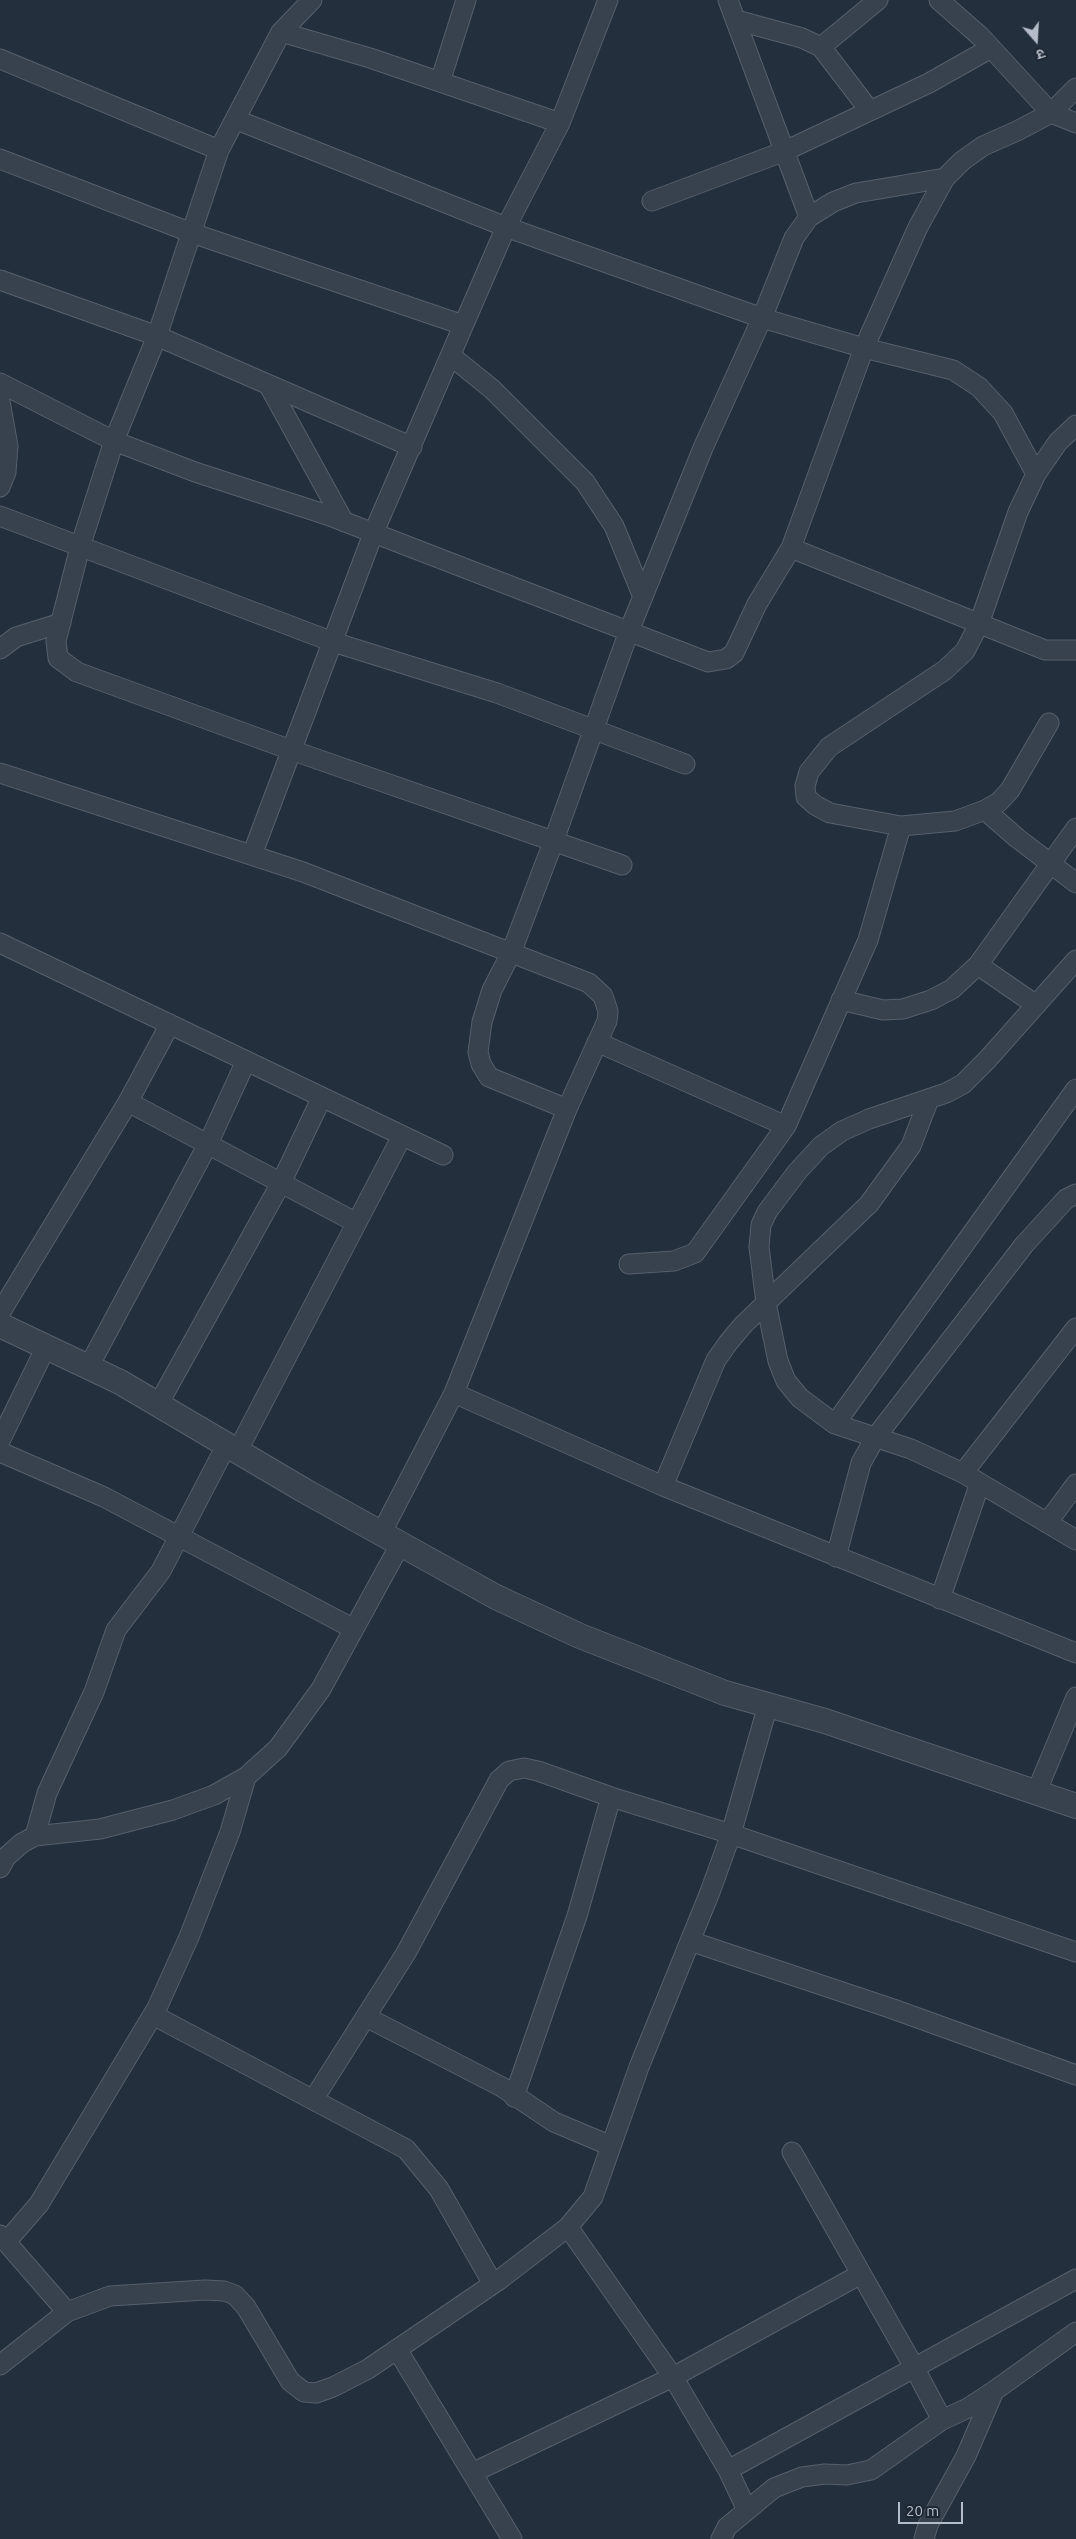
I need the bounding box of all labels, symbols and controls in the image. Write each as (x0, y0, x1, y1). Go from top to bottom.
north arrow (1011, 15, 1061, 65)
text: उ (1034, 45, 1047, 63)
scale bar (901, 2492, 966, 2524)
text: 20 m (906, 2502, 939, 2519)

